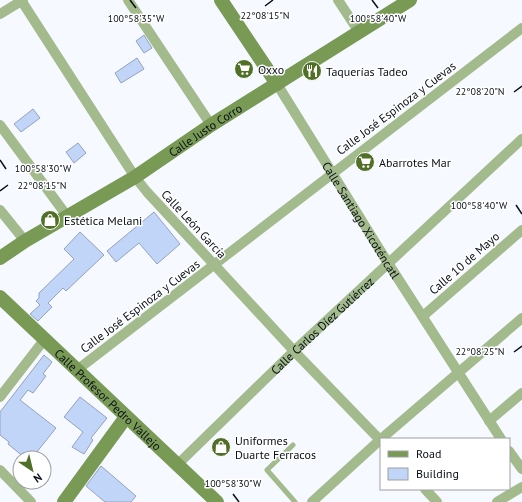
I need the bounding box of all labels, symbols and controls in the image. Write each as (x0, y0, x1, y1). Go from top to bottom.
text: 22°08'15"N (240, 9, 290, 22)
text: 100°58'35"W (108, 12, 165, 25)
text: 100°58'40"W (350, 12, 407, 25)
supermarket icon: Oxxo (233, 58, 255, 80)
street label: Calle José Espinoza y Cuevas (333, 58, 459, 158)
restaurant icon: Taquerías Tadeo (301, 60, 323, 82)
place label: Oxxo (258, 62, 284, 77)
place label: Taquerías Tadeo (326, 64, 408, 79)
text: 22°08'20"N (455, 85, 505, 98)
street label: Calle Justo Corro (165, 100, 245, 159)
supermarket icon: Abarrotes Mar (354, 151, 376, 173)
place label: Abarrotes Mar (379, 155, 451, 170)
street label: Calle Santiago Xicoténcatl (319, 159, 404, 282)
text: 100°58'30"W (15, 162, 72, 175)
text: 22°08'15"N (17, 179, 67, 192)
street label: Calle León García (158, 187, 230, 262)
text: 100°58'40"W (451, 199, 508, 212)
shop icon: Estética Melani (39, 209, 61, 231)
place label: Estética Melani (64, 213, 142, 228)
street label: Calle 10 de Mayo (426, 228, 502, 298)
street label: Calle José Espinoza y Cuevas (77, 256, 203, 356)
street label: Calle Carlos Díez Gutiérrez (267, 273, 377, 377)
street label: Calle Profesor Pedro Vallejo (52, 345, 165, 453)
text: 22°08'25"N (455, 345, 505, 358)
place label: Uniformes Duarte Ferracos (235, 433, 316, 462)
shop icon: Uniformes Duarte Ferracos (210, 436, 232, 458)
legend (380, 438, 510, 490)
text: Road (416, 446, 441, 461)
north arrow (12, 450, 52, 490)
text: Building (416, 466, 459, 481)
text: N (31, 470, 45, 486)
text: 100°58'30"W (205, 477, 262, 490)

